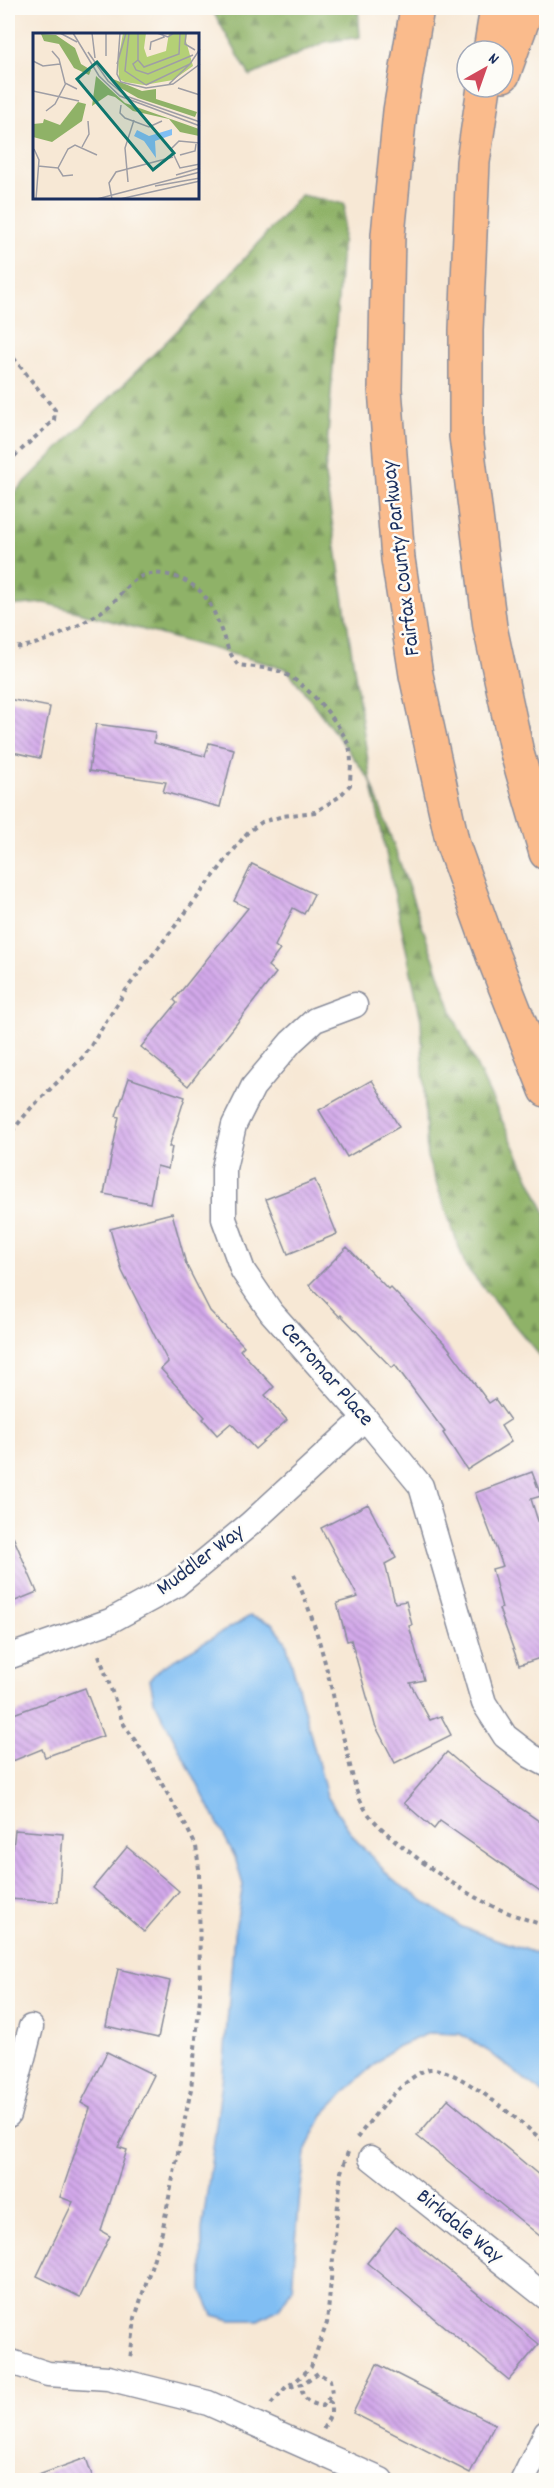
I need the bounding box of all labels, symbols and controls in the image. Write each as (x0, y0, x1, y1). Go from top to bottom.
inset map (33, 33, 200, 200)
north arrow (455, 39, 515, 99)
text: N (483, 48, 504, 71)
street label: Fairfax County Parkway (374, 457, 429, 658)
street label: Cerromar Place (272, 1316, 380, 1434)
street label: Muddler Way (151, 1517, 252, 1604)
street label: Birkdale Way (409, 2182, 510, 2272)

